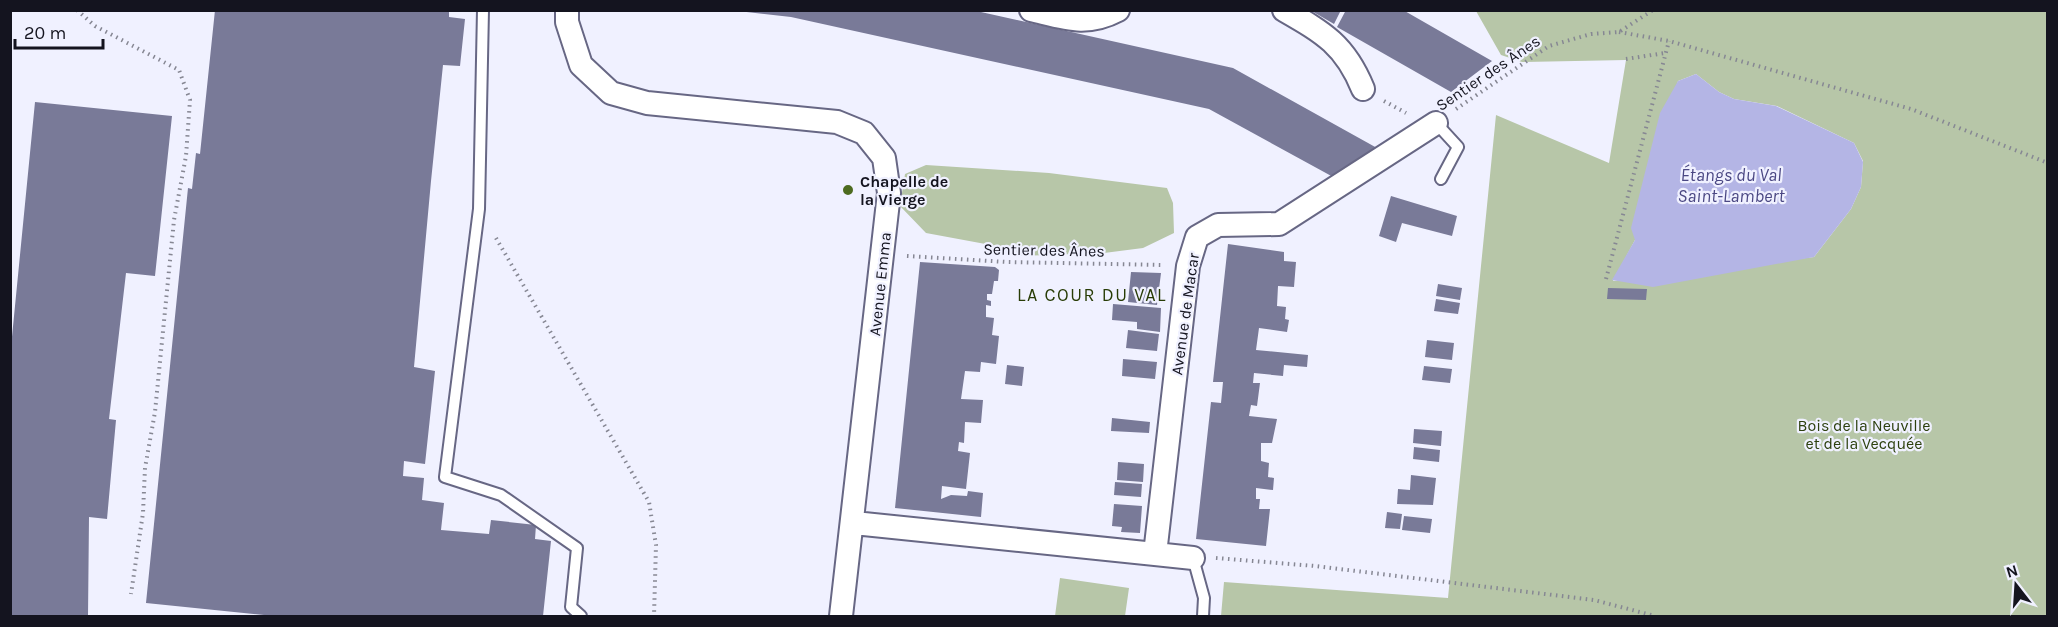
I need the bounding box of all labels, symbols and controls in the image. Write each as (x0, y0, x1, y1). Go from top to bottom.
scale bar (15, 12, 104, 50)
text: 20 m (24, 22, 66, 44)
street label: Sentier des Ânes (1432, 31, 1544, 115)
water label: Étangs du Val Saint-Lambert (1677, 164, 1785, 207)
place label: Chapelle de la Vierge (860, 172, 948, 209)
marker: Chapelle de la Vierge (841, 183, 855, 197)
street label: Avenue Emma (865, 231, 895, 337)
street label: Sentier des Ânes (983, 239, 1105, 261)
street label: Avenue de Macar (1167, 251, 1203, 376)
district label: LA COUR DU VAL (1017, 284, 1167, 306)
park label: Bois de la Neuville et de la Vecquée (1797, 416, 1931, 453)
north arrow (1986, 555, 2046, 615)
text: N (2003, 560, 2020, 582)

